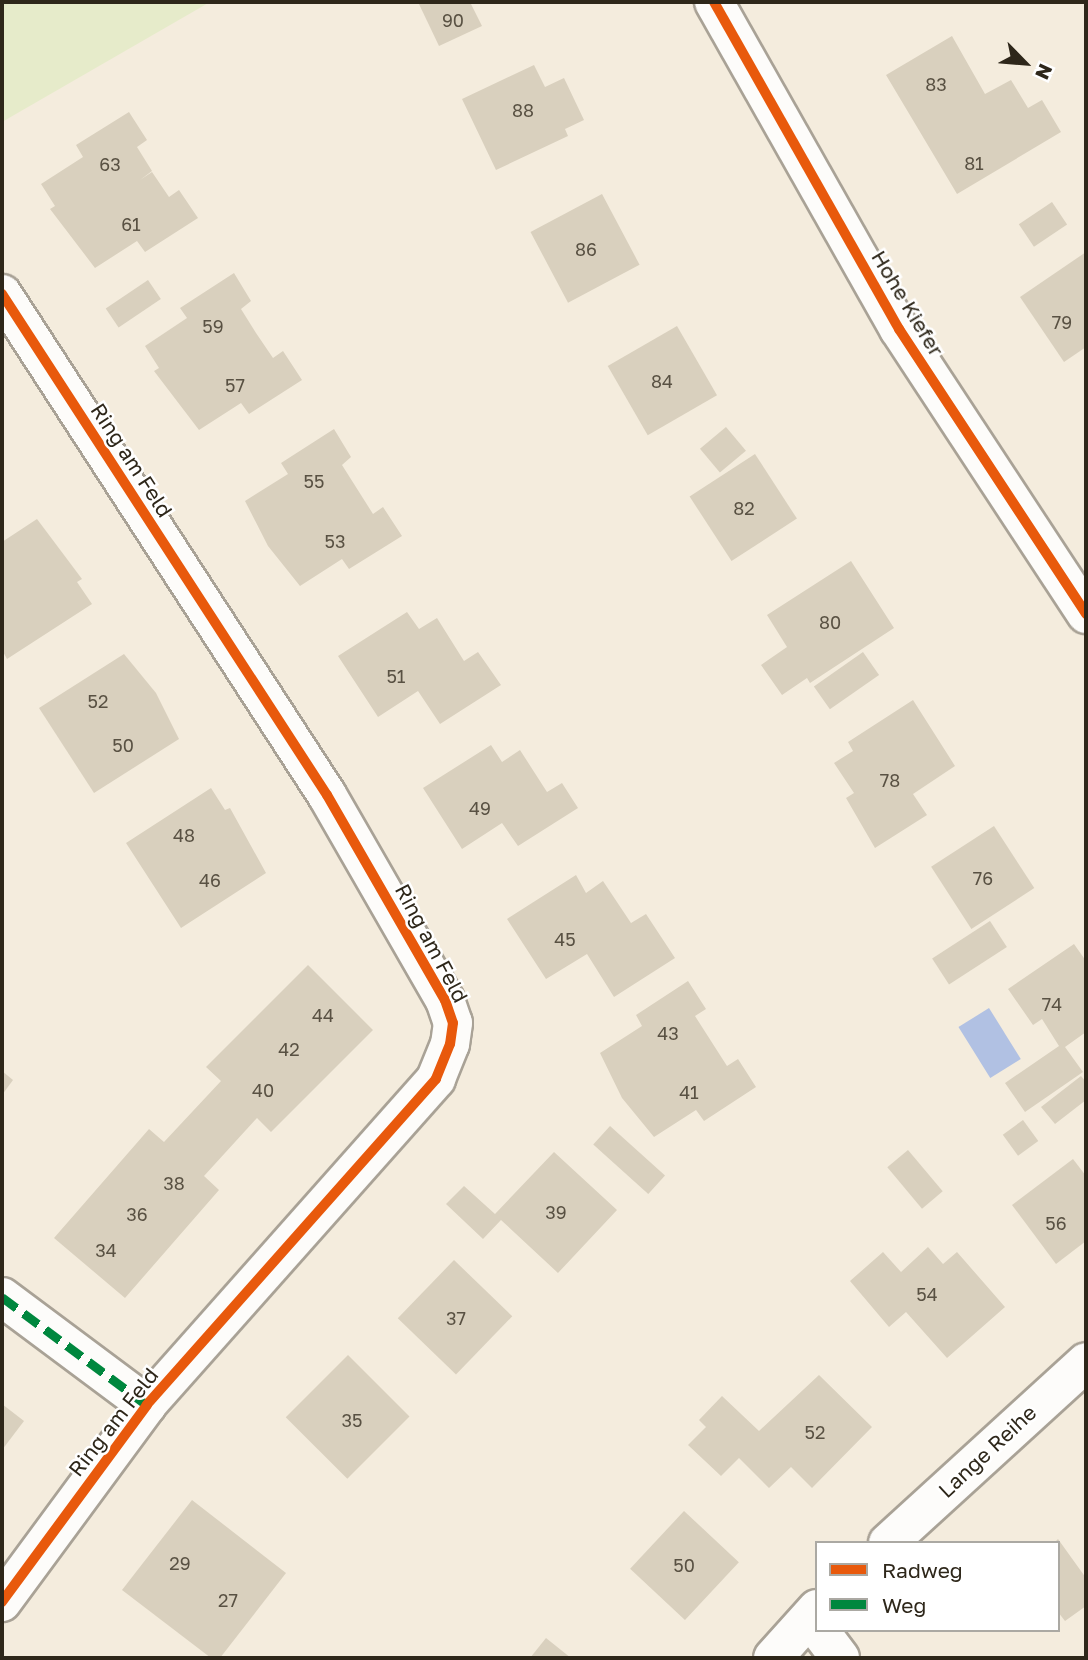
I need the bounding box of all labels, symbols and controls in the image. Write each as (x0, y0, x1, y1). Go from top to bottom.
house number: 90 (442, 9, 464, 31)
north arrow (990, 28, 1060, 98)
text: N (1031, 61, 1058, 83)
house number: 83 (925, 73, 947, 95)
house number: 88 (512, 99, 534, 121)
house number: 81 (964, 152, 984, 174)
house number: 63 (99, 153, 121, 175)
house number: 61 (121, 213, 141, 235)
house number: 86 (575, 238, 597, 260)
street label: Hohe Kiefer (867, 246, 949, 360)
house number: 79 (1052, 311, 1072, 333)
house number: 59 (202, 315, 224, 337)
house number: 84 (651, 370, 673, 392)
house number: 57 (225, 374, 245, 396)
street label: Ring am Feld (86, 398, 178, 522)
house number: 55 (304, 470, 324, 492)
house number: 82 (733, 497, 755, 519)
house number: 53 (325, 530, 345, 552)
house number: 80 (819, 611, 841, 633)
house number: 51 (386, 665, 406, 687)
house number: 52 (88, 690, 108, 712)
house number: 50 (112, 734, 134, 756)
house number: 78 (880, 769, 900, 791)
house number: 49 (469, 797, 491, 819)
house number: 48 (173, 824, 195, 846)
house number: 76 (973, 867, 993, 889)
house number: 46 (199, 869, 221, 891)
street label: Ring am Feld (390, 879, 474, 1007)
house number: 45 (554, 928, 576, 950)
house number: 74 (1042, 993, 1062, 1015)
house number: 44 (312, 1004, 334, 1026)
house number: 43 (657, 1022, 679, 1044)
house number: 42 (278, 1038, 300, 1060)
house number: 40 (252, 1079, 274, 1101)
house number: 41 (679, 1081, 699, 1103)
house number: 38 (163, 1172, 185, 1194)
house number: 39 (545, 1201, 567, 1223)
house number: 36 (126, 1203, 148, 1225)
house number: 56 (1045, 1212, 1067, 1234)
house number: 34 (95, 1239, 117, 1261)
house number: 54 (916, 1283, 938, 1305)
house number: 37 (446, 1307, 466, 1329)
street label: Ring am Feld (63, 1363, 163, 1481)
street label: Lange Reihe (933, 1399, 1041, 1503)
house number: 35 (342, 1409, 362, 1431)
house number: 52 (805, 1421, 825, 1443)
legend (815, 1541, 1060, 1632)
house number: 29 (169, 1552, 191, 1574)
house number: 50 (673, 1554, 695, 1576)
text: Radweg (882, 1557, 963, 1583)
house number: 27 (218, 1589, 238, 1611)
text: Weg (882, 1592, 926, 1618)

